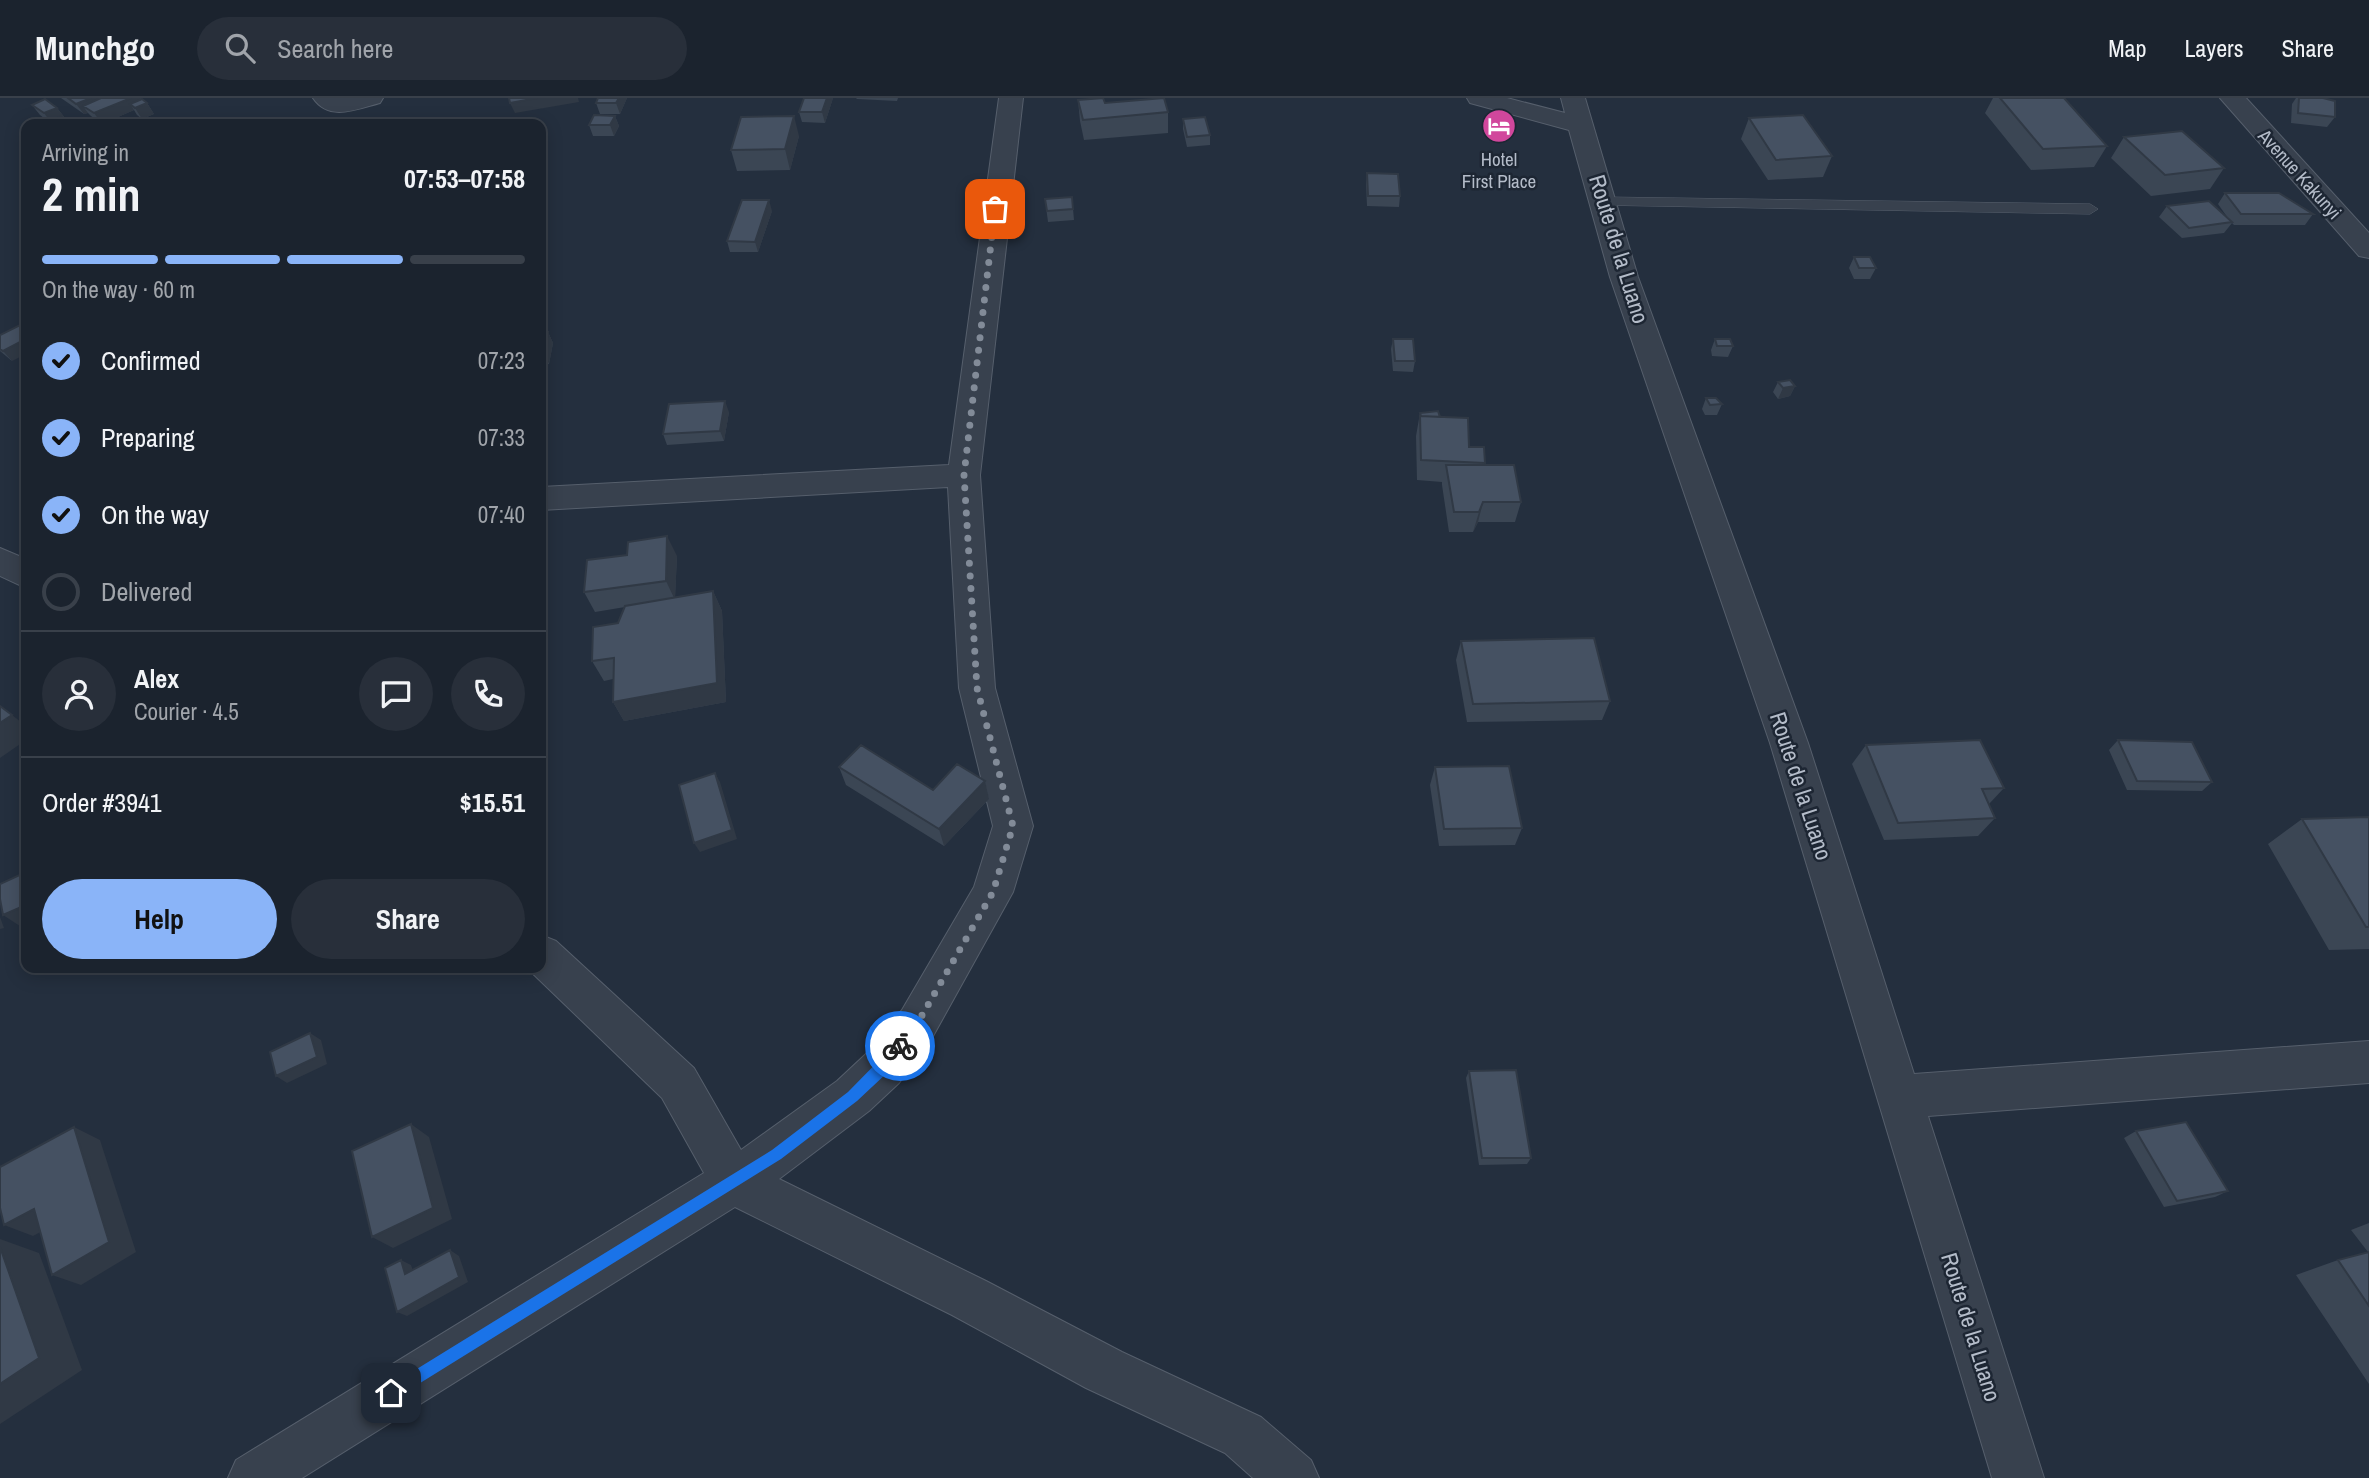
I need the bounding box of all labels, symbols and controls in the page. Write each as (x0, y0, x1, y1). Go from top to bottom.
search box (197, 17, 687, 80)
text: Munchgo (35, 26, 155, 70)
icon: search (221, 29, 259, 67)
text: Search here (277, 31, 393, 66)
text: Map (2108, 32, 2146, 64)
text: Layers (2184, 32, 2243, 64)
text: Share (2281, 32, 2334, 64)
hotel icon: Hotel First Place (1480, 107, 1518, 145)
street label: Avenue Kakunyi (2252, 122, 2348, 225)
text: Arriving in (42, 137, 129, 168)
place label: Hotel First Place (1462, 146, 1536, 194)
text: 07:53–07:58 (404, 161, 525, 196)
text: 2 min (42, 163, 141, 225)
street label: Route de la Luano (1582, 171, 1657, 327)
pin (965, 179, 1025, 239)
icon: bag (976, 190, 1014, 228)
text: On the way · 60 m (42, 274, 195, 305)
icon: check (42, 342, 80, 380)
text: Confirmed (101, 343, 201, 378)
text: 07:23 (478, 345, 525, 376)
icon: check (42, 419, 80, 457)
text: Preparing (101, 420, 195, 455)
text: 07:33 (478, 422, 525, 453)
icon: check (42, 496, 80, 534)
text: On the way (101, 497, 209, 532)
text: 07:40 (478, 499, 525, 530)
text: Delivered (101, 574, 192, 609)
button: person (42, 657, 116, 731)
button: chat (359, 657, 433, 731)
button: phone (451, 657, 525, 731)
text: Alex (134, 661, 179, 696)
text: Courier · 4.5 (134, 696, 239, 727)
street label: Route de la Luano (1763, 708, 1840, 864)
text: Order #3941 (42, 785, 162, 820)
text: $15.51 (460, 785, 525, 820)
button: Help (42, 879, 277, 959)
button: Share (291, 879, 525, 959)
courier (865, 1011, 935, 1081)
icon: bike (881, 1027, 919, 1065)
street label: Route de la Luano (1934, 1249, 2009, 1405)
pin (361, 1363, 421, 1423)
icon: home (372, 1374, 410, 1412)

